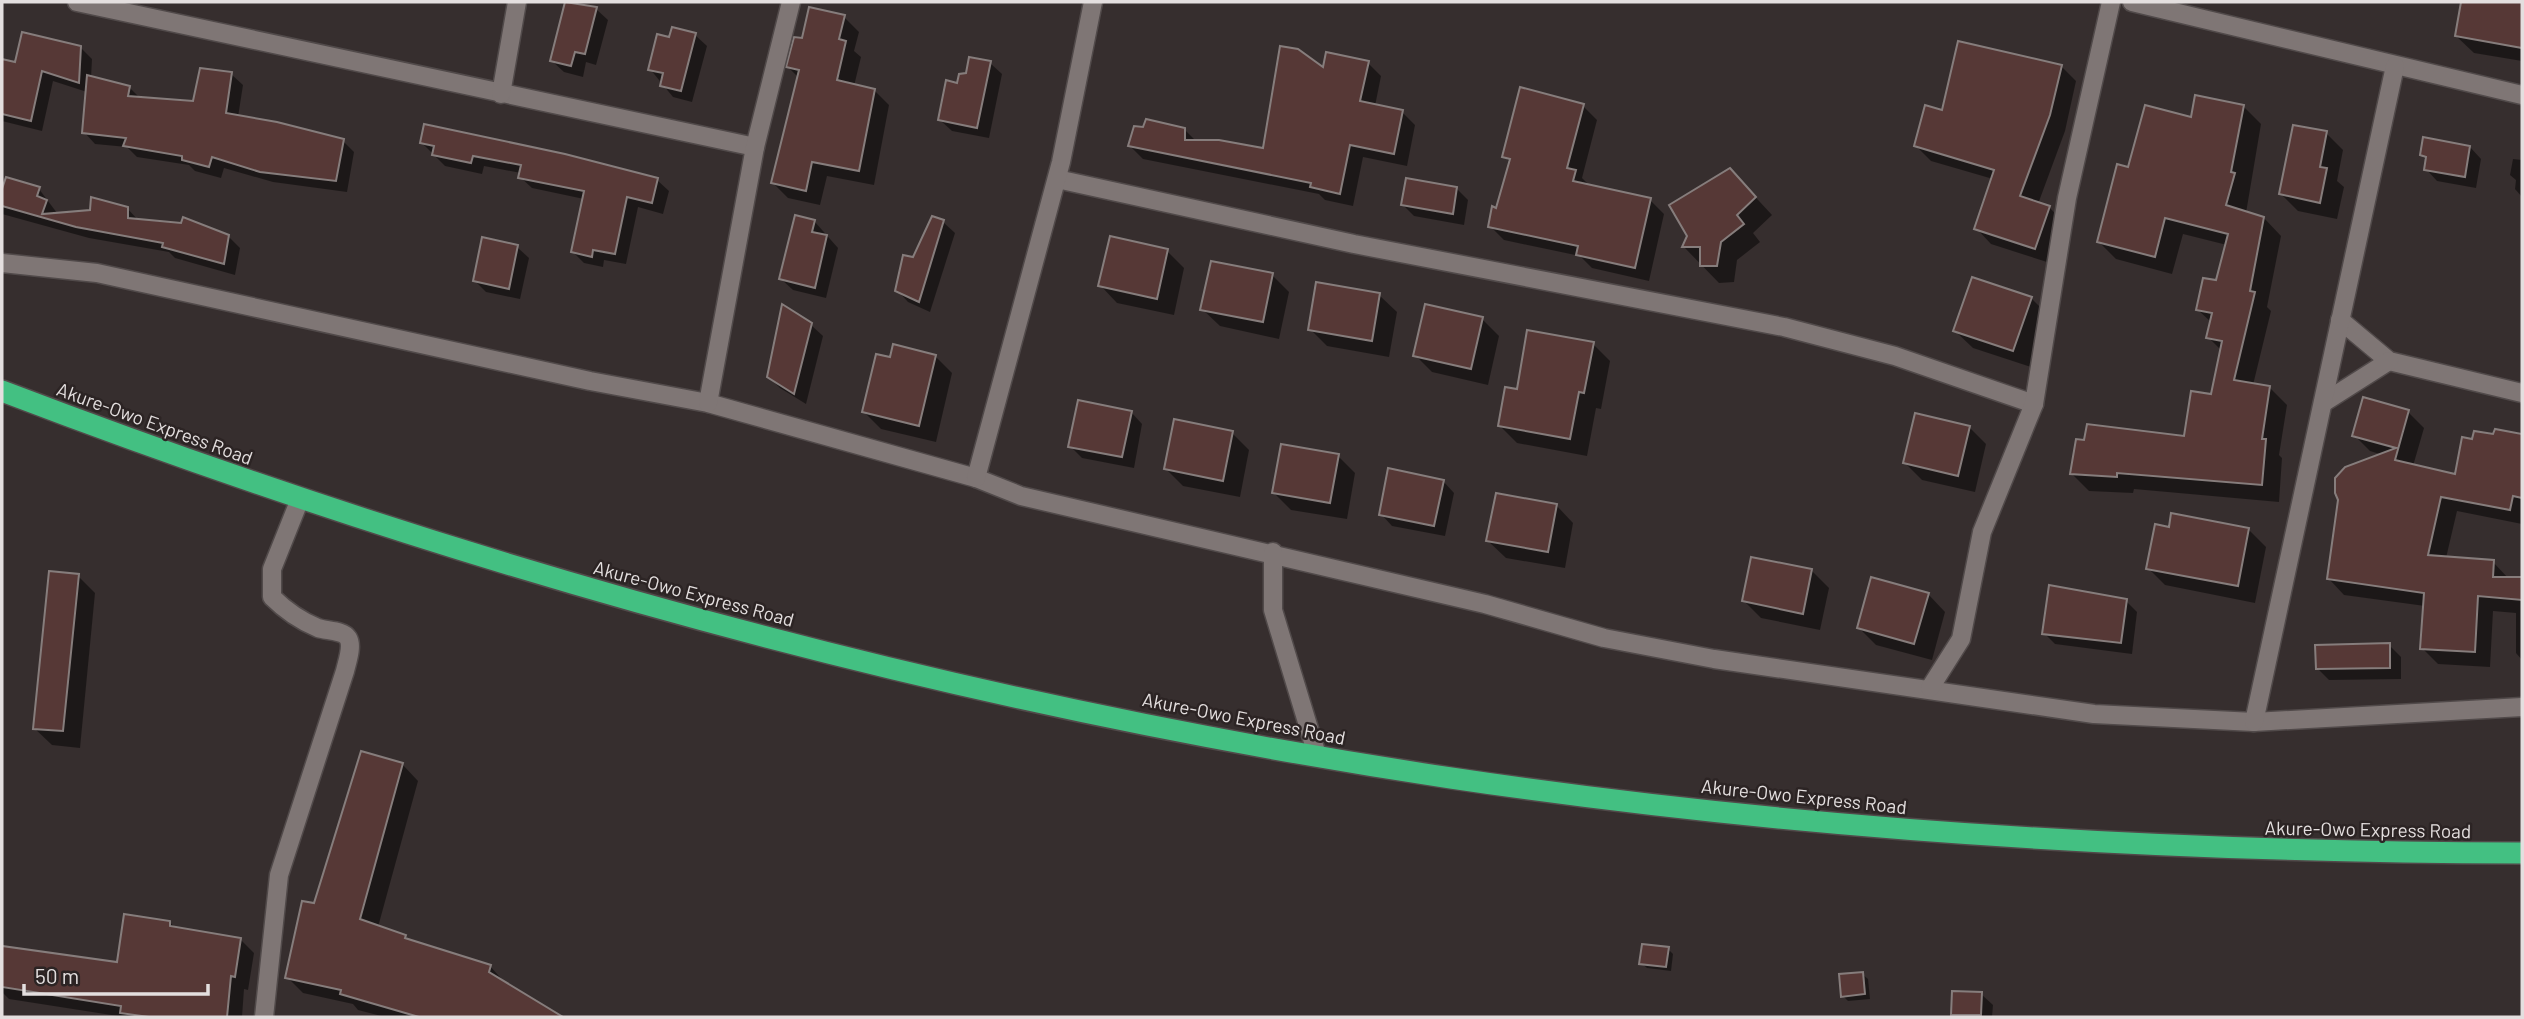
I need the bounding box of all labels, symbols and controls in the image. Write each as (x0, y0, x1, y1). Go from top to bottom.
street label: Akure-Owo Express Road (54, 377, 256, 469)
street label: Akure-Owo Express Road (591, 555, 797, 631)
street label: Akure-Owo Express Road (1140, 687, 1348, 749)
street label: Akure-Owo Express Road (1700, 774, 1908, 818)
street label: Akure-Owo Express Road (2264, 816, 2472, 842)
scale bar (24, 953, 208, 997)
text: 50 m (35, 963, 79, 988)

